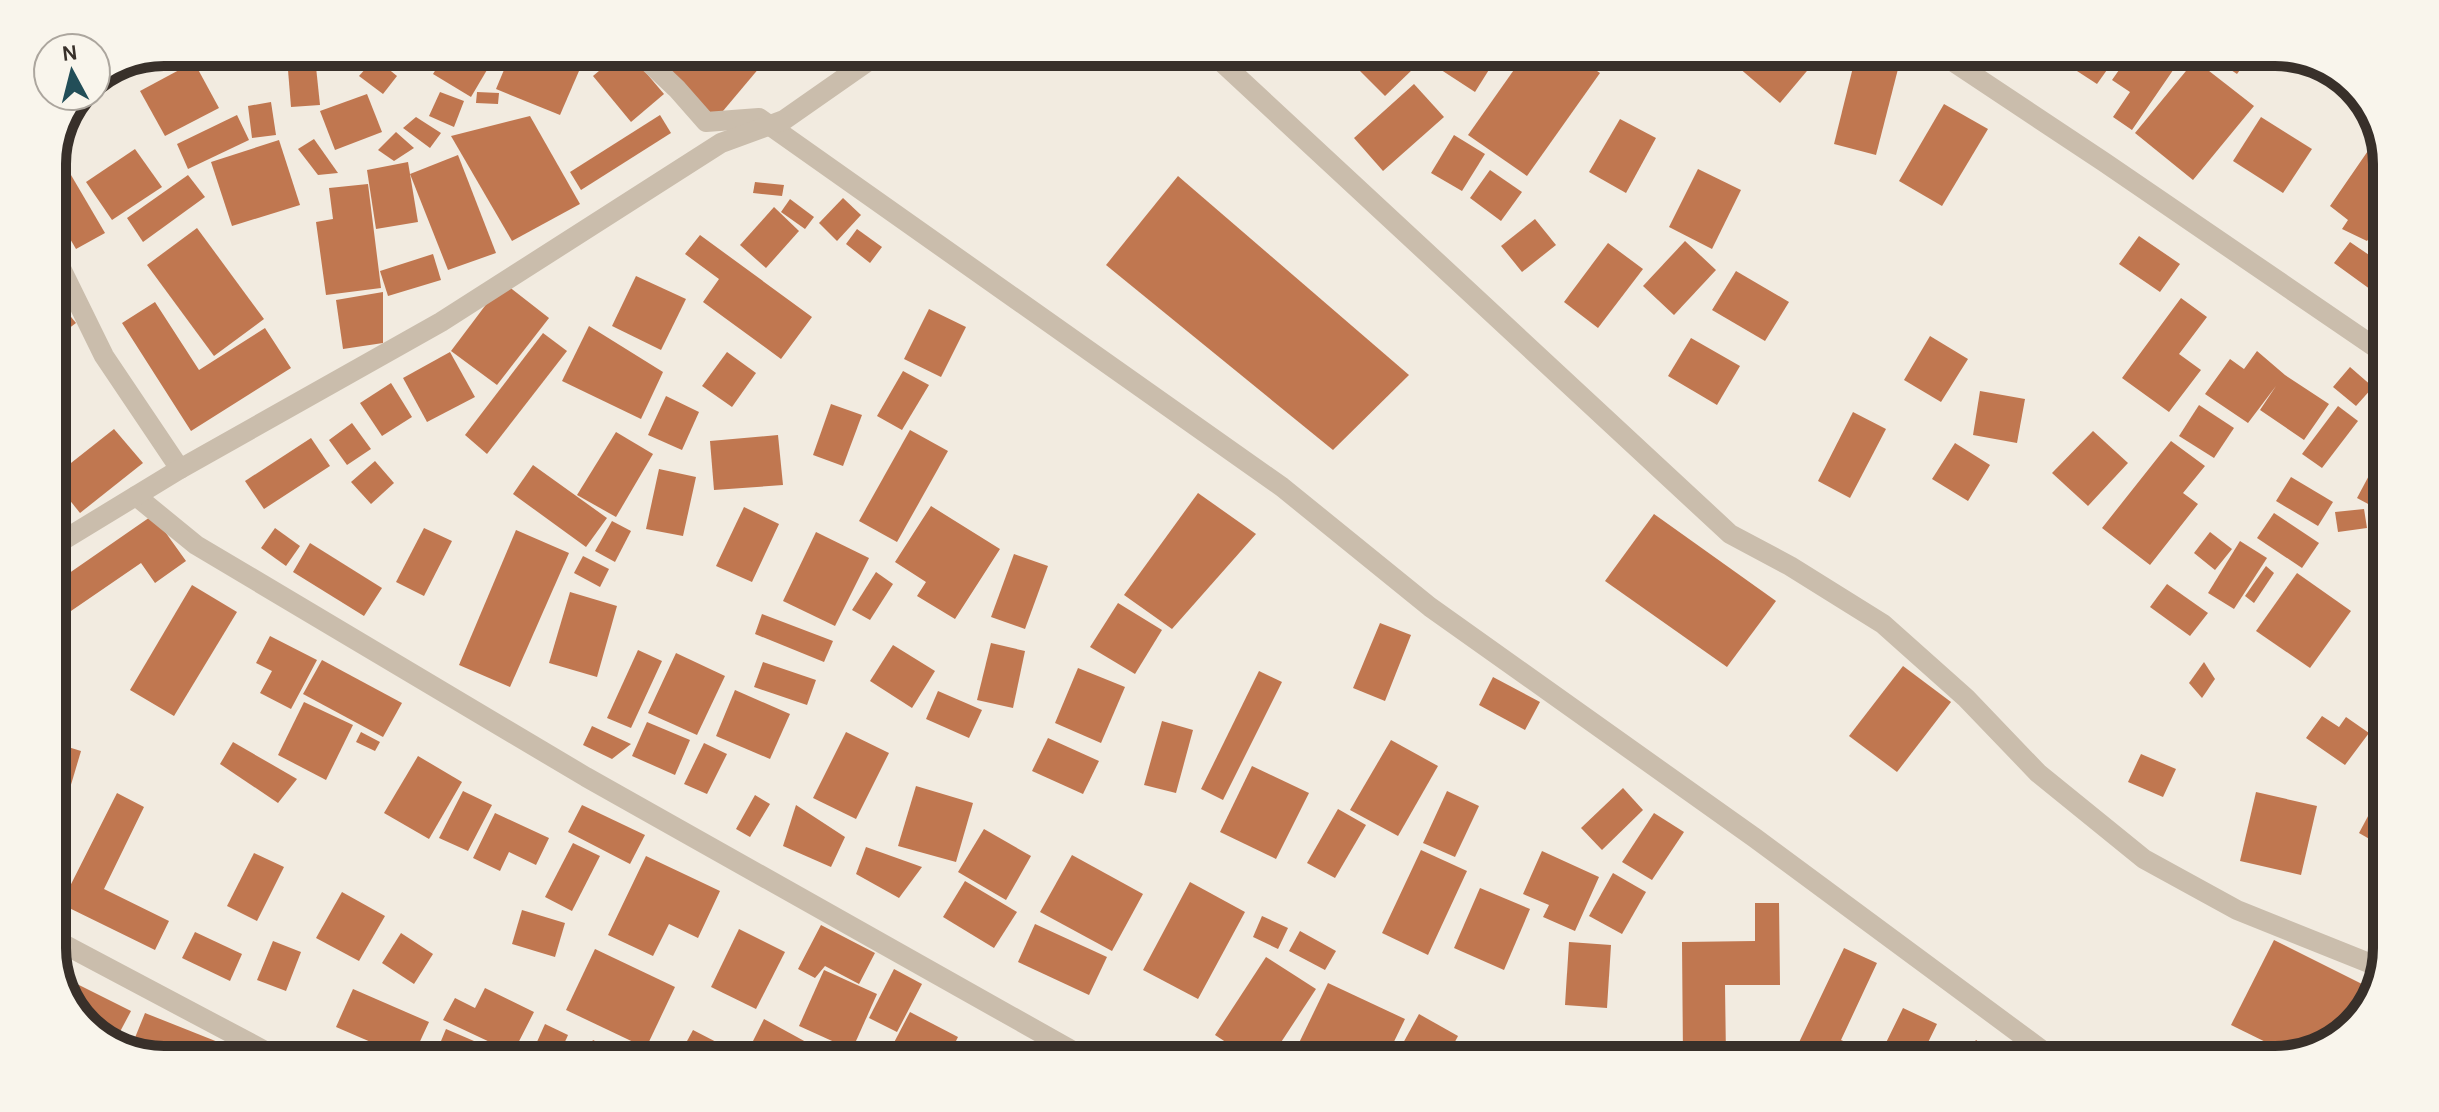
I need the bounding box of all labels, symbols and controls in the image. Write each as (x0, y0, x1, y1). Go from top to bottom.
north arrow (32, 32, 112, 112)
text: N (60, 39, 79, 67)

